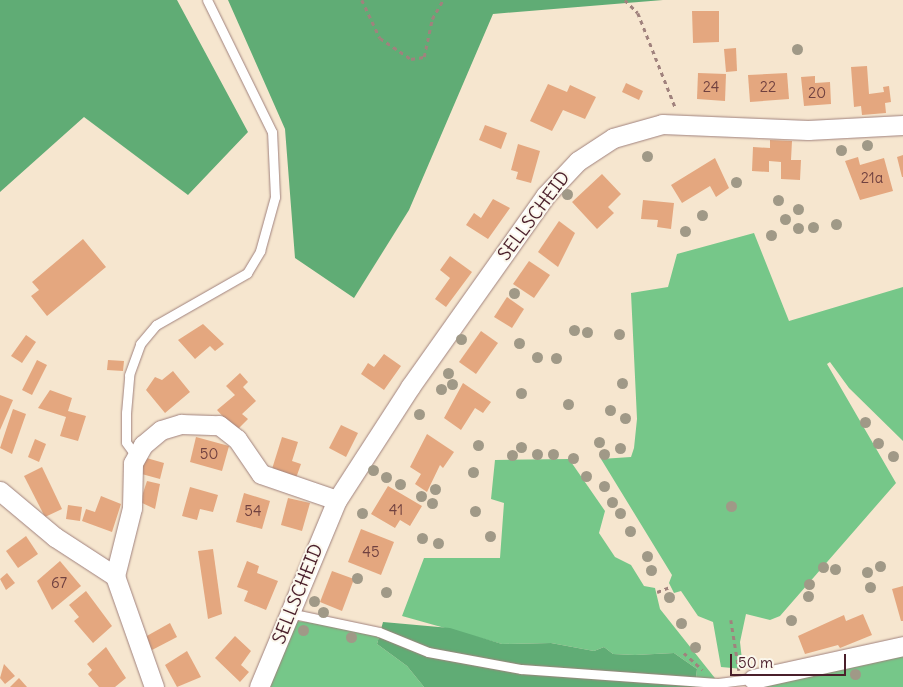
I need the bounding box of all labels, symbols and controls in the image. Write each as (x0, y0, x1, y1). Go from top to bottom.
house number: 24 (703, 78, 719, 96)
house number: 22 (760, 78, 776, 96)
house number: 20 (808, 84, 826, 102)
street label: SELLSCHEID (493, 167, 575, 265)
house number: 21a (861, 169, 883, 187)
house number: 50 (200, 445, 218, 463)
house number: 41 (389, 501, 403, 519)
house number: 54 (244, 502, 262, 520)
street label: SELLSCHEID (268, 541, 328, 647)
house number: 45 (362, 543, 380, 561)
house number: 67 (51, 574, 67, 592)
scale bar (733, 644, 849, 676)
text: 50 m (738, 653, 773, 672)

